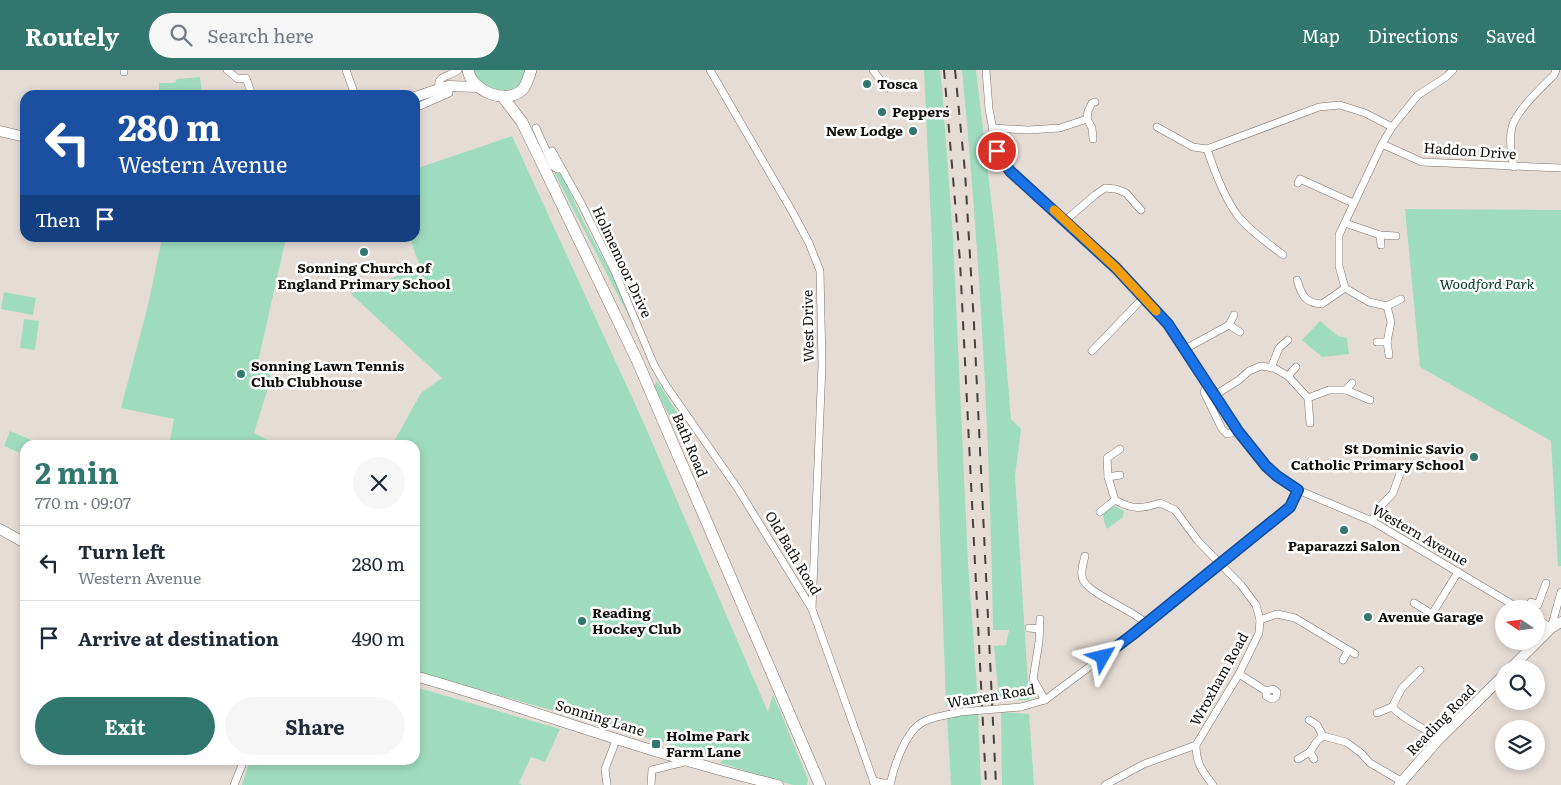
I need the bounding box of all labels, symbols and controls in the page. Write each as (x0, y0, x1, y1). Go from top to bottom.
search box (149, 13, 499, 58)
text: Routely (25, 18, 119, 53)
icon: search (167, 21, 195, 49)
text: Search here (207, 21, 314, 49)
text: Map (1302, 22, 1340, 49)
text: Directions (1368, 22, 1458, 49)
text: Saved (1486, 22, 1536, 49)
place label: Tosca (877, 73, 919, 93)
marker: Tosca (861, 78, 873, 90)
text: 280 m (118, 100, 221, 152)
place label: Peppers (892, 101, 950, 121)
marker: Peppers (876, 106, 888, 118)
icon: left (35, 110, 100, 175)
place label: New Lodge (826, 120, 903, 140)
marker: New Lodge (907, 125, 919, 137)
pin (976, 130, 1018, 172)
icon: arrive (983, 137, 1011, 165)
street label: Haddon Drive (1423, 137, 1517, 163)
text: Western Avenue (118, 147, 287, 180)
street label: Holmemoor Drive (588, 203, 657, 321)
text: Then (35, 205, 81, 233)
icon: arrive (91, 205, 119, 233)
marker: Sonning Church of England Primary School (358, 246, 370, 258)
place label: Sonning Church of England Primary School (278, 257, 450, 293)
park label: Woodford Park (1440, 273, 1535, 293)
street label: West Drive (796, 290, 818, 362)
place label: Sonning Lawn Tennis Club Clubhouse (251, 355, 404, 391)
marker: Sonning Lawn Tennis Club Clubhouse (235, 368, 247, 380)
street label: Bath Road (668, 409, 714, 480)
place label: St Dominic Savio Catholic Primary School (1291, 438, 1464, 474)
text: 2 min (35, 449, 119, 493)
marker: St Dominic Savio Catholic Primary School (1468, 451, 1480, 463)
button: close (353, 457, 405, 509)
text: 770 m · 09:07 (35, 490, 131, 514)
street label: Western Avenue (1369, 499, 1472, 570)
street label: Old Bath Road (761, 507, 827, 598)
marker: Paparazzi Salon (1338, 524, 1350, 536)
place label: Paparazzi Salon (1288, 535, 1401, 555)
text: Turn left (78, 537, 165, 565)
icon: left (35, 549, 63, 577)
text: 280 m (352, 549, 405, 577)
text: Western Avenue (78, 565, 201, 589)
north arrow (1495, 600, 1545, 650)
map controls (1495, 600, 1545, 770)
place label: Reading Hockey Club (592, 602, 681, 638)
place label: Avenue Garage (1378, 606, 1483, 626)
marker: Avenue Garage (1362, 611, 1374, 623)
marker: Reading Hockey Club (576, 615, 588, 627)
icon: arrive (35, 624, 63, 652)
text: Arrive at destination (78, 624, 279, 652)
text: 490 m (351, 624, 405, 652)
street label: Wroxham Road (1184, 628, 1252, 729)
position arrow (1076, 630, 1128, 682)
button: search (1495, 660, 1545, 710)
street label: Warren Road (945, 678, 1037, 712)
street label: Reading Road (1401, 679, 1480, 759)
street label: Sonning Lane (553, 694, 647, 740)
button: Exit (35, 697, 215, 755)
button: Share (225, 697, 405, 755)
button: layers (1495, 720, 1545, 770)
place label: Holme Park Farm Lane (666, 725, 750, 761)
marker: Holme Park Farm Lane (650, 738, 662, 750)

